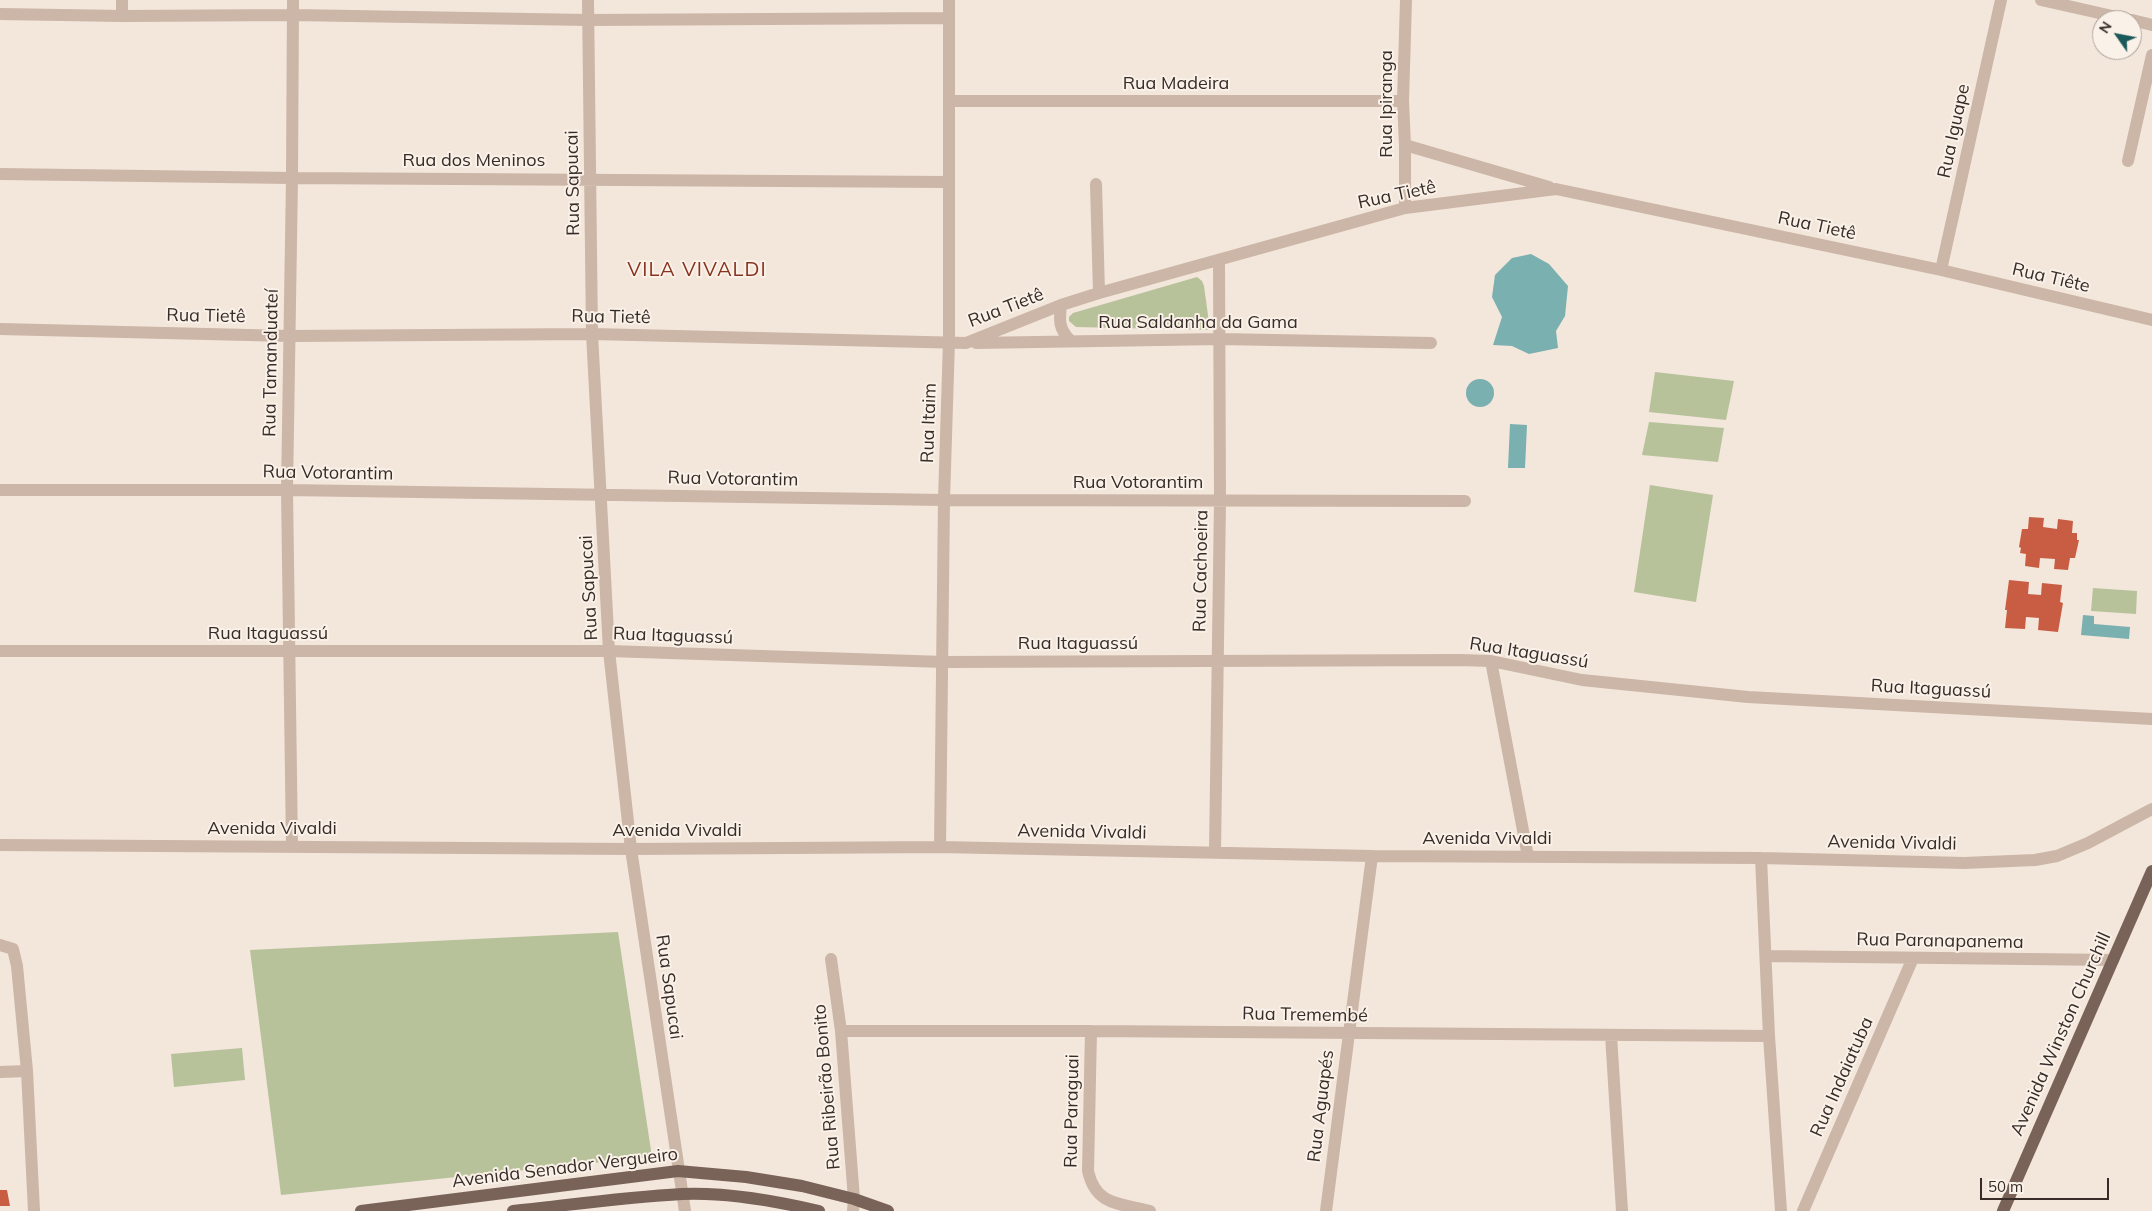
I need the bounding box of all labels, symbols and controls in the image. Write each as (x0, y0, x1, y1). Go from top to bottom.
north arrow (2092, 10, 2142, 60)
text: N (2095, 18, 2116, 37)
street label: Rua Ipiranga (1376, 50, 1398, 158)
street label: Rua Madeira (1123, 73, 1229, 95)
street label: Rua Iguape (1933, 82, 1975, 180)
street label: Rua Sapucai (561, 130, 585, 236)
street label: Rua dos Meninos (403, 150, 545, 172)
street label: Rua Tietê (1356, 176, 1438, 214)
street label: Rua Tietê (1776, 207, 1858, 245)
district label: VILA VIVALDI (626, 258, 768, 282)
street label: Rua Tiête (2010, 259, 2092, 297)
street label: Rua Tietê (965, 284, 1047, 332)
street label: Rua Tamanduateí (259, 289, 283, 437)
street label: Rua Tietê (166, 305, 246, 327)
street label: Rua Tietê (571, 306, 651, 328)
street label: Rua Saldanha da Gama (1098, 312, 1298, 334)
street label: Rua Itaim (917, 383, 941, 463)
street label: Rua Votorantim (262, 461, 394, 485)
street label: Rua Votorantim (667, 467, 799, 491)
street label: Rua Votorantim (1073, 472, 1203, 494)
street label: Rua Cachoeira (1189, 510, 1213, 632)
street label: Rua Sapucai (575, 535, 603, 641)
street label: Rua Itaguassú (208, 623, 328, 645)
street label: Rua Itaguassú (612, 623, 734, 649)
street label: Rua Itaguassú (1018, 633, 1138, 655)
street label: Rua Itaguassú (1468, 633, 1590, 673)
street label: Rua Itaguassú (1870, 675, 1992, 703)
street label: Avenida Vivaldi (207, 818, 337, 840)
street label: Avenida Vivaldi (612, 820, 742, 842)
street label: Avenida Vivaldi (1017, 820, 1147, 844)
street label: Avenida Vivaldi (1422, 828, 1552, 850)
street label: Avenida Vivaldi (1827, 831, 1957, 855)
street label: Rua Paranapanema (1856, 929, 2024, 953)
street label: Avenida Winston Churchill (2006, 929, 2116, 1139)
street label: Rua Sapucai (651, 933, 687, 1041)
street label: Rua Ribeirão Bonito (809, 1003, 845, 1171)
street label: Rua Tremembé (1242, 1003, 1368, 1027)
street label: Rua Indaiatuba (1806, 1014, 1878, 1140)
street label: Rua Aguapés (1303, 1049, 1339, 1163)
street label: Rua Paraguai (1060, 1054, 1084, 1168)
street label: Avenida Senador Vergueiro (451, 1143, 679, 1193)
scale bar (1982, 1168, 2111, 1200)
text: 50 m (1988, 1177, 2023, 1196)

